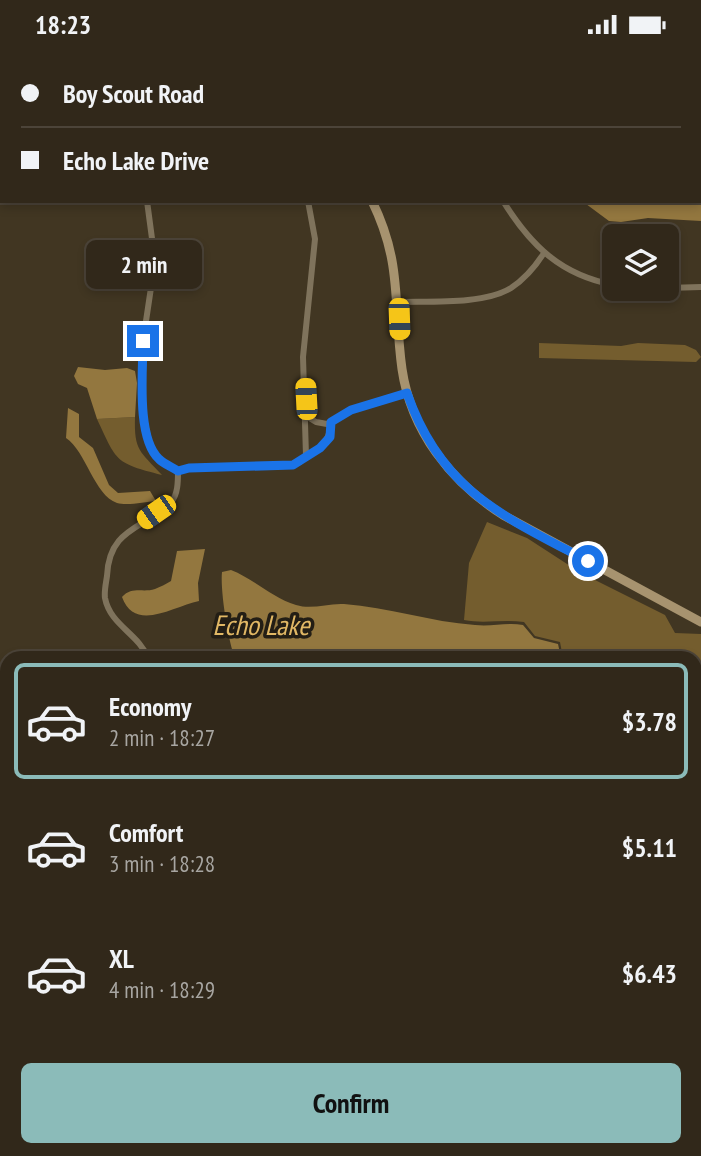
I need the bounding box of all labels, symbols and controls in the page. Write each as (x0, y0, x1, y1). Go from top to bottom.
text: 18:23 (35, 8, 91, 41)
text: Boy Scout Road (63, 77, 204, 110)
text: Echo Lake Drive (63, 144, 209, 177)
map controls (602, 224, 679, 301)
button: layers (602, 224, 679, 301)
callout: 2 min (85, 239, 201, 289)
text: 2 min (121, 250, 167, 279)
car (388, 298, 411, 340)
route end (127, 325, 159, 357)
car (295, 377, 318, 421)
car (133, 491, 180, 533)
route start (572, 545, 604, 577)
water label: Echo Lake (213, 606, 312, 643)
icon: car (25, 690, 88, 753)
text: Economy (109, 690, 191, 723)
text: $3.78 (622, 705, 677, 738)
text: 2 min · 18:27 (109, 723, 215, 752)
icon: car (25, 816, 88, 879)
text: Comfort (109, 816, 183, 849)
text: $5.11 (622, 831, 677, 864)
text: 3 min · 18:28 (109, 849, 215, 878)
icon: car (25, 942, 88, 1005)
text: XL (109, 942, 134, 975)
text: $6.43 (622, 957, 677, 990)
text: 4 min · 18:29 (109, 975, 215, 1004)
button: Confirm (21, 1063, 681, 1143)

